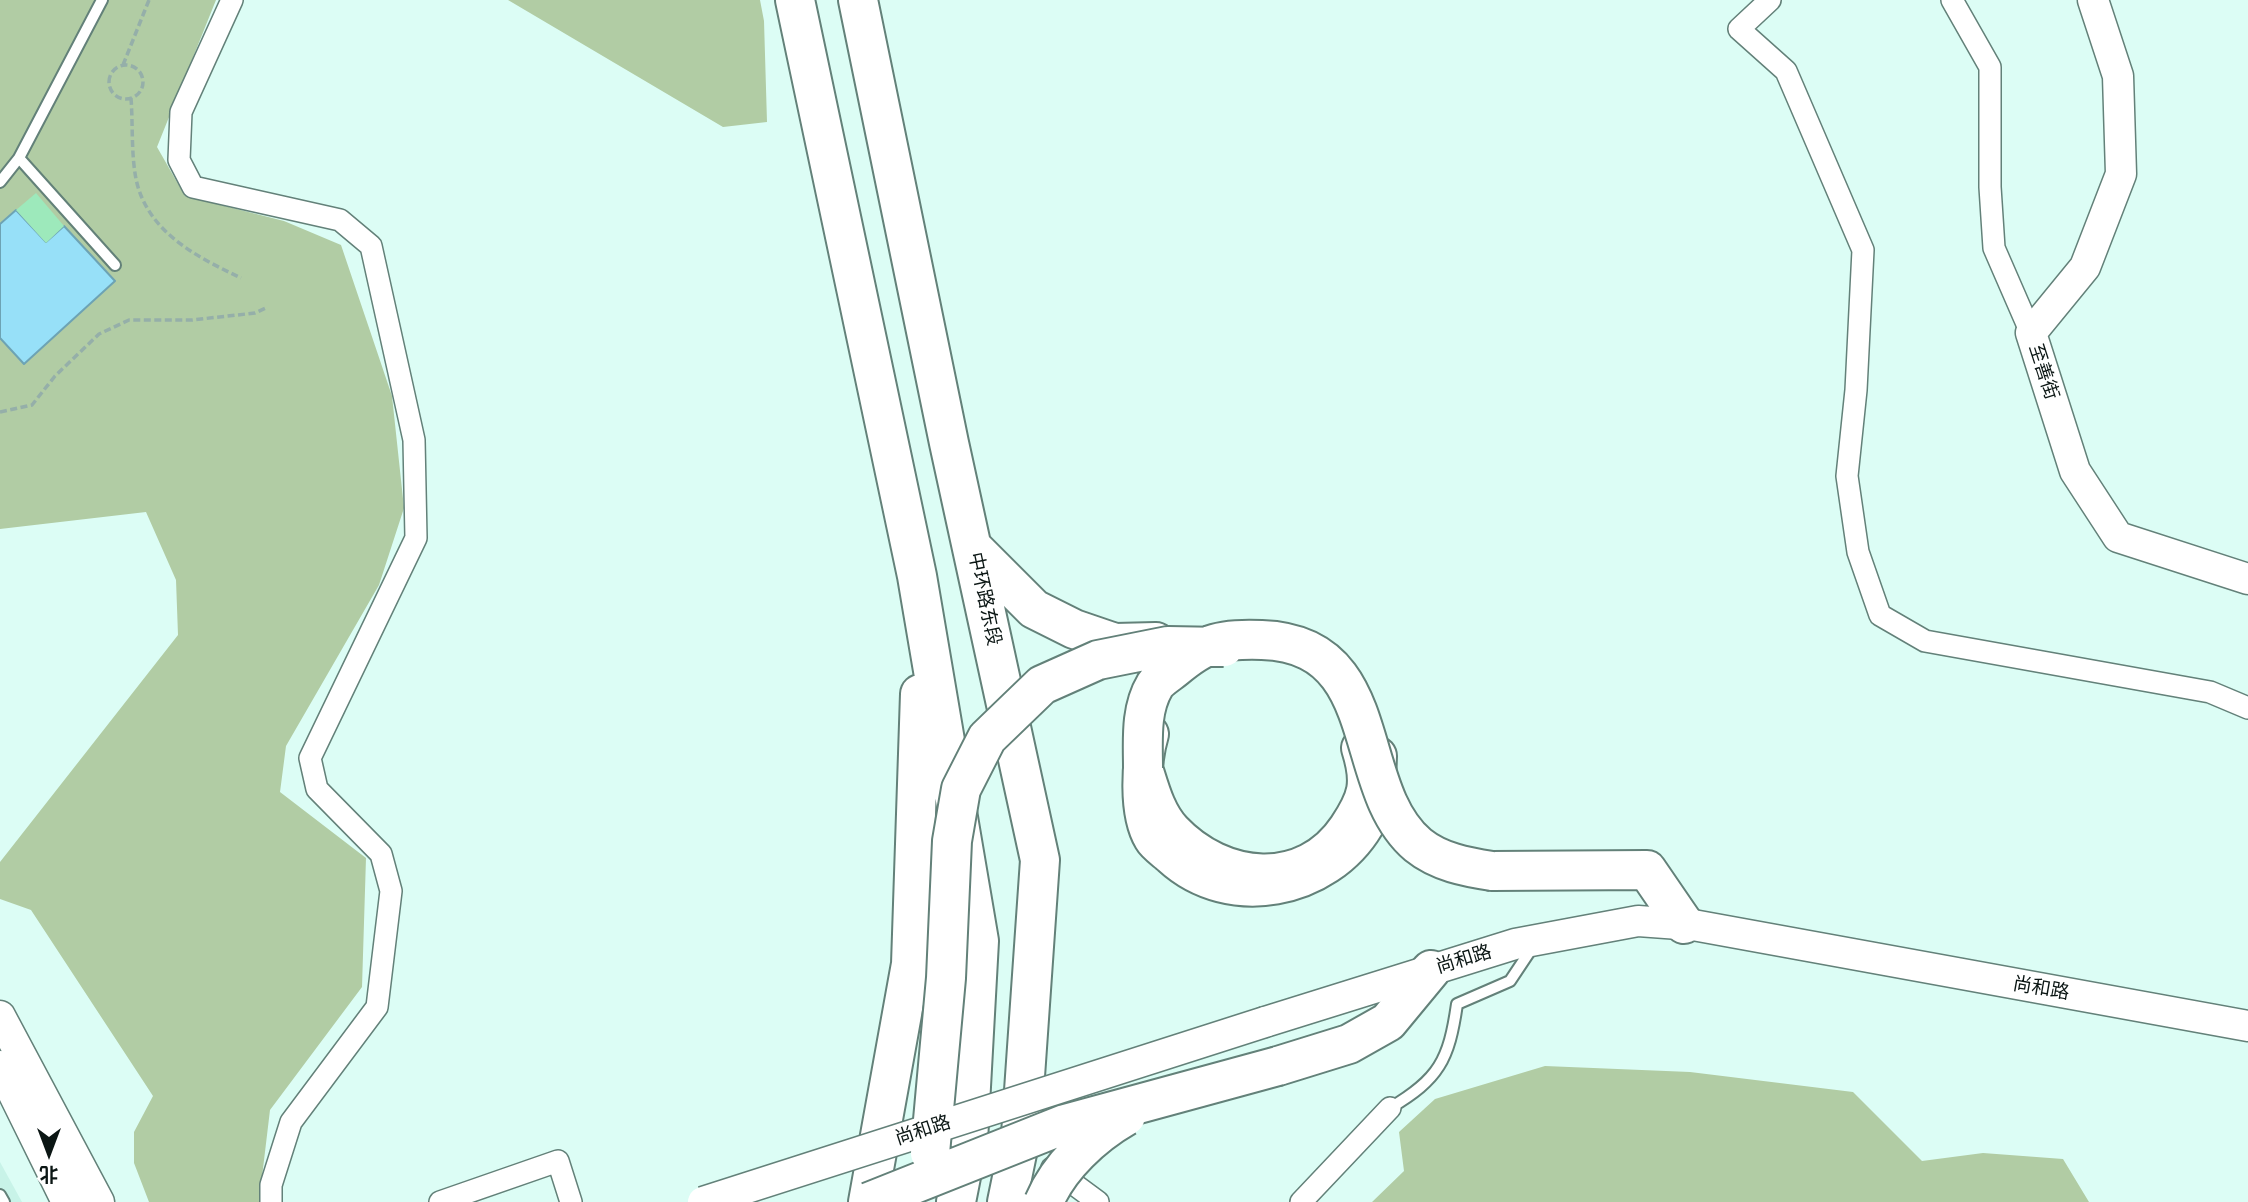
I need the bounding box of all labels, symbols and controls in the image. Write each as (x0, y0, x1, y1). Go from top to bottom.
street label: 至善街 (2023, 341, 2063, 403)
street label: 中环路东段 (963, 550, 1005, 648)
street label: 尚和路 (1433, 941, 1495, 979)
street label: 尚和路 (2011, 973, 2071, 1005)
street label: 尚和路 (892, 1111, 954, 1151)
north arrow (14, 1118, 84, 1188)
text: 北 (40, 1164, 59, 1185)

